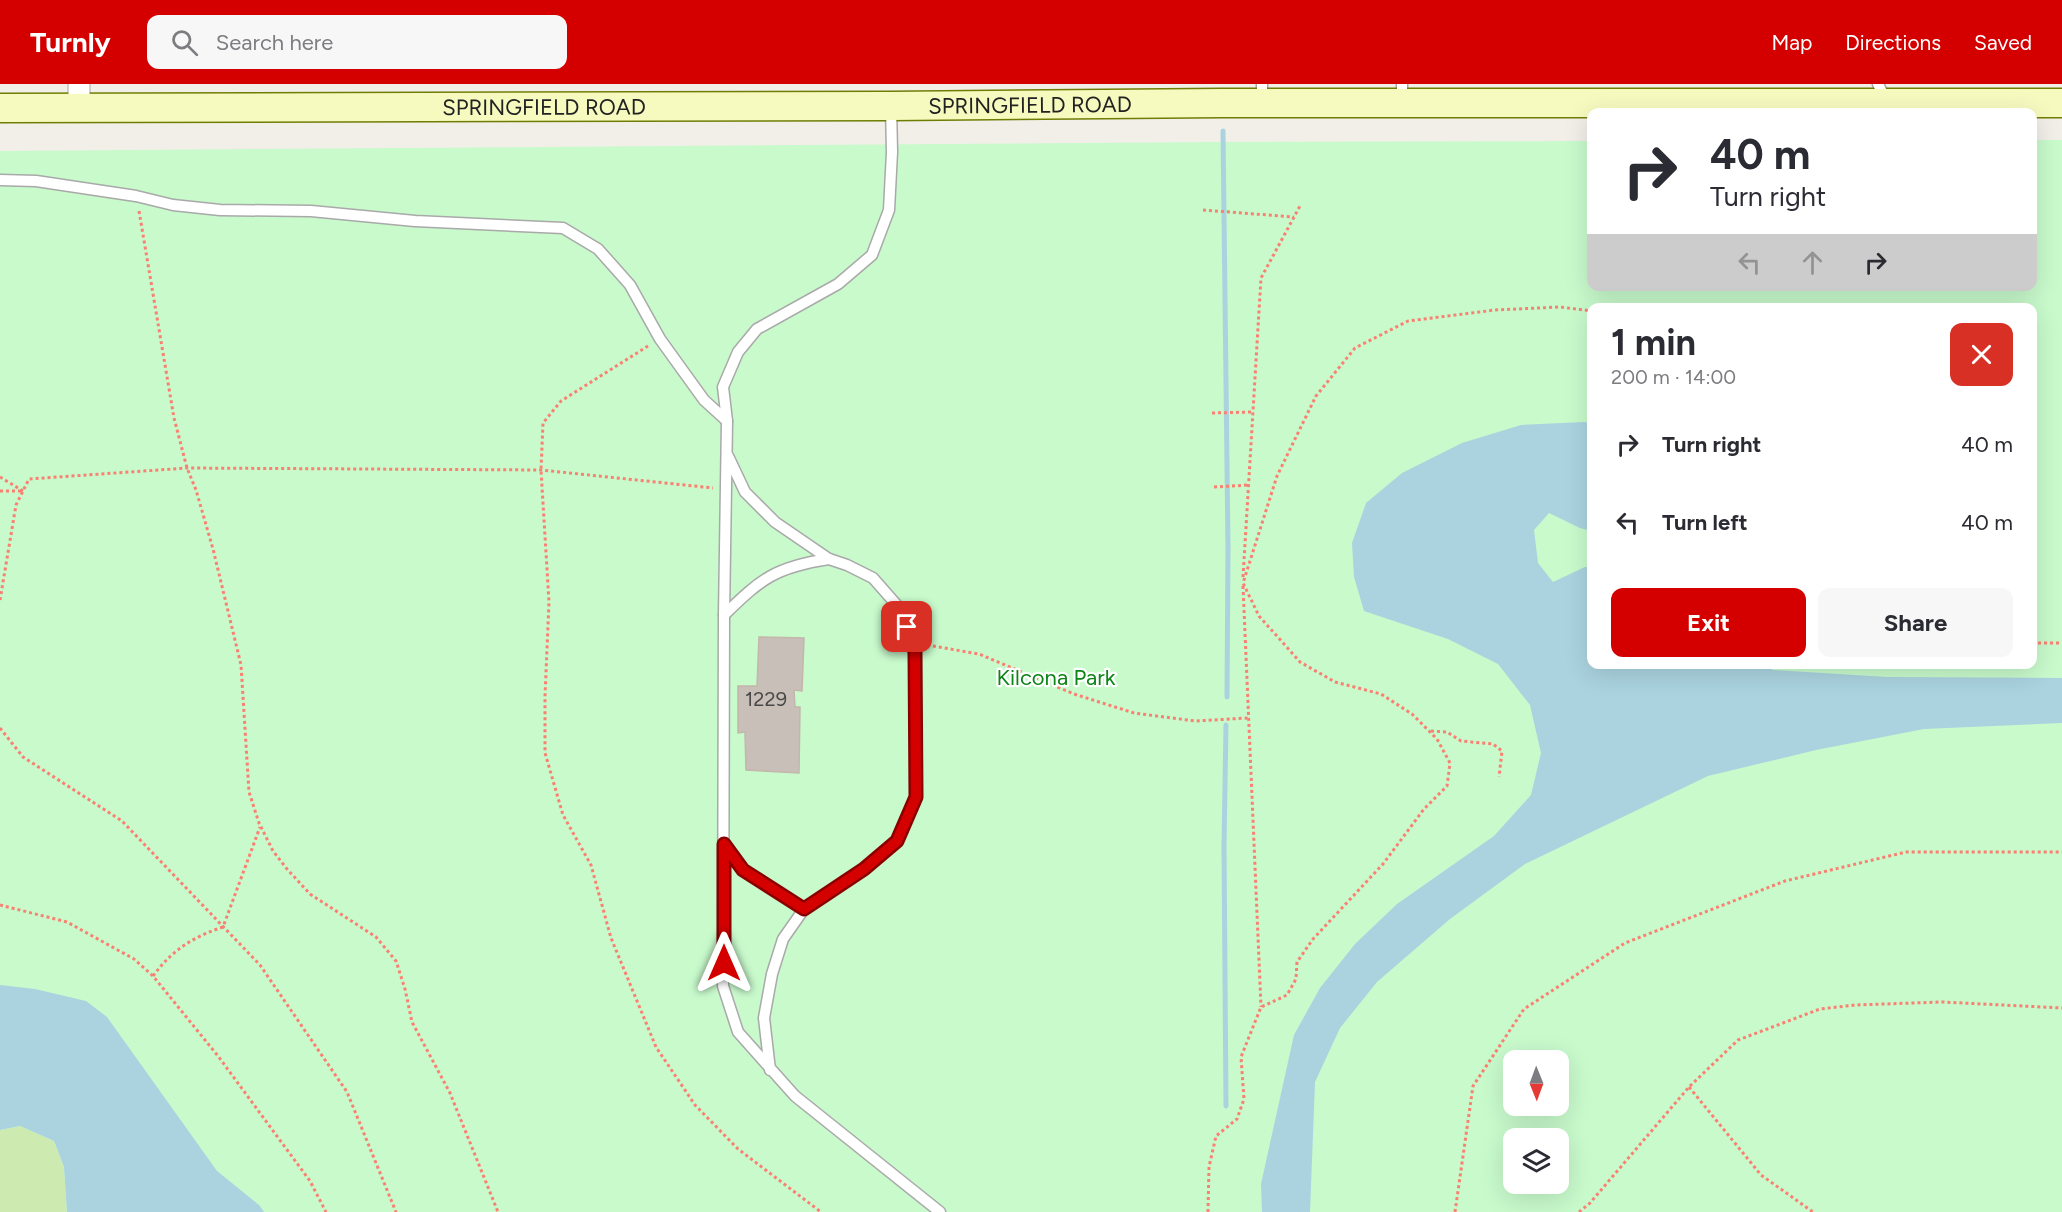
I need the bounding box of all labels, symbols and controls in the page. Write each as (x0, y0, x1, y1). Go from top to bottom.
search box (147, 15, 567, 69)
text: Turnly (30, 25, 111, 59)
icon: search (168, 26, 201, 59)
text: Search here (216, 29, 333, 56)
text: Map (1771, 30, 1812, 55)
text: Directions (1845, 30, 1941, 55)
text: Saved (1974, 30, 2032, 55)
street label: SPRINGFIELD ROAD (928, 90, 1132, 119)
street label: SPRINGFIELD ROAD (442, 93, 646, 121)
text: 40 m (1710, 129, 1810, 180)
icon: right (1611, 132, 1689, 210)
text: Turn right (1710, 180, 1826, 213)
icon: left (1733, 246, 1766, 279)
icon: ahead (1796, 246, 1829, 279)
icon: right (1859, 246, 1892, 279)
text: 1 min (1611, 321, 1696, 364)
button: close (1950, 323, 2013, 386)
text: 200 m · 14:00 (1611, 365, 1736, 389)
icon: right (1611, 428, 1644, 461)
text: Turn right (1662, 431, 1761, 458)
text: 40 m (1961, 431, 2013, 458)
icon: left (1611, 506, 1644, 539)
text: Turn left (1662, 509, 1748, 536)
text: 40 m (1961, 509, 2013, 536)
button: Exit (1611, 588, 1806, 657)
button: Share (1818, 588, 2013, 657)
pin (881, 601, 932, 652)
icon: arrive (890, 610, 923, 643)
park label: Kilcona Park (997, 664, 1116, 691)
house number: 1229 (745, 687, 787, 711)
position arrow (692, 931, 756, 995)
north arrow (1503, 1050, 1569, 1116)
map controls (1503, 1050, 1569, 1194)
button: layers (1503, 1128, 1569, 1194)

